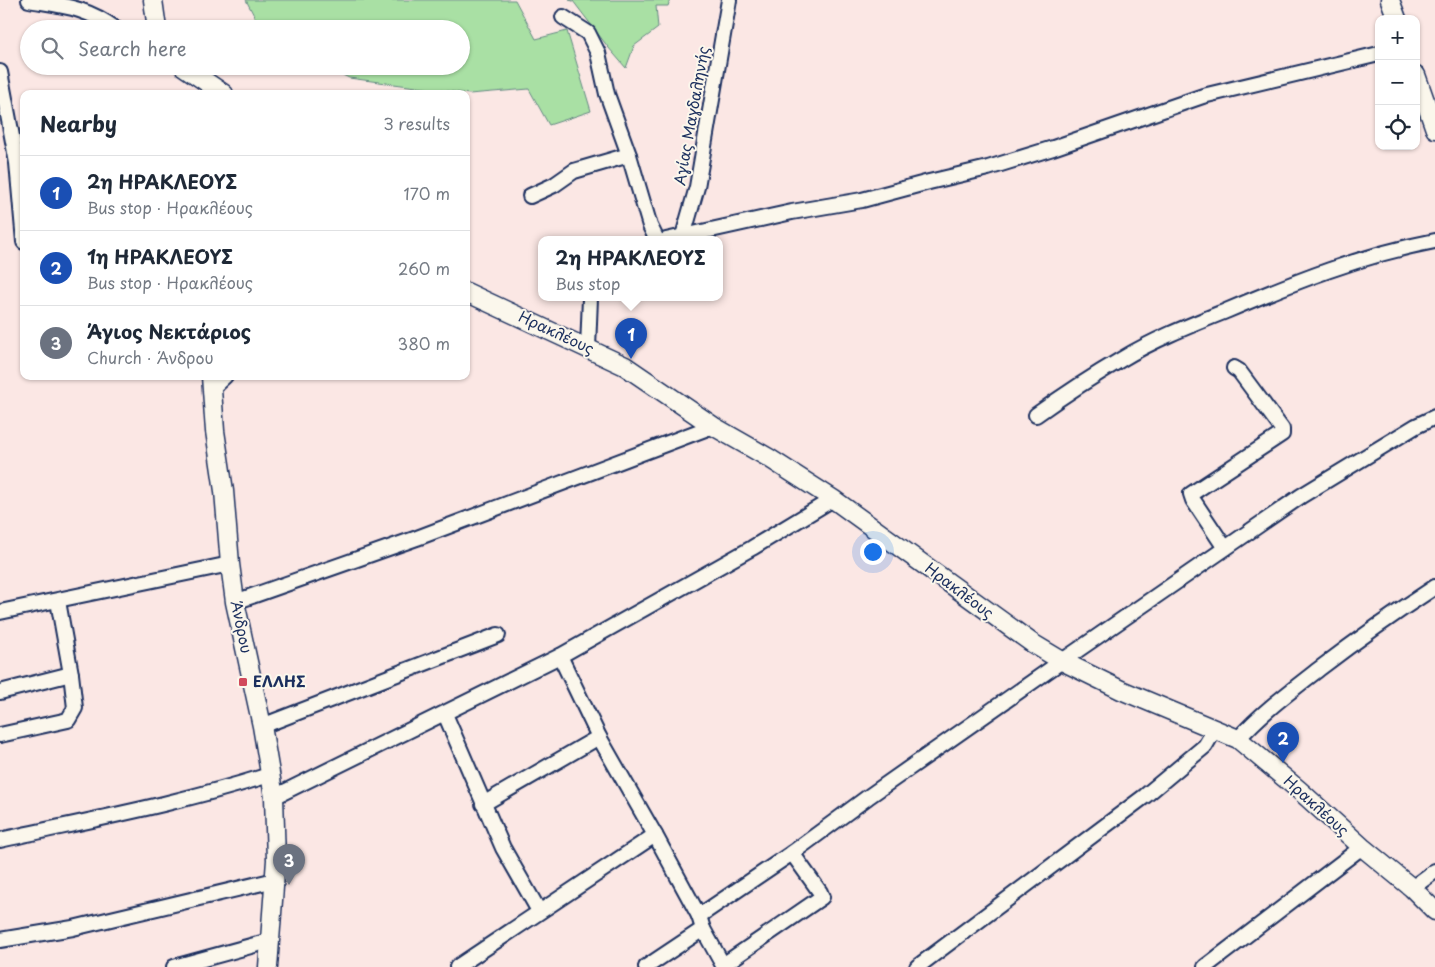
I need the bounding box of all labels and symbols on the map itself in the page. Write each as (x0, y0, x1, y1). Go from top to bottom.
street label: Αγίας Μαγδαληνής (667, 44, 714, 187)
street label: Ηρακλέους (515, 304, 598, 359)
pin: 1 (615, 318, 647, 359)
your location (860, 539, 886, 565)
street label: Ηρακλέους (921, 556, 999, 624)
street label: Άνδρου (226, 598, 259, 655)
place label: ΕΛΛΗΣ (253, 669, 306, 692)
marker: ΕΛΛΗΣ (237, 676, 249, 688)
pin: 2 (1267, 722, 1299, 763)
street label: Ηρακλέους (1279, 769, 1355, 841)
pin: 3 (273, 844, 305, 885)

